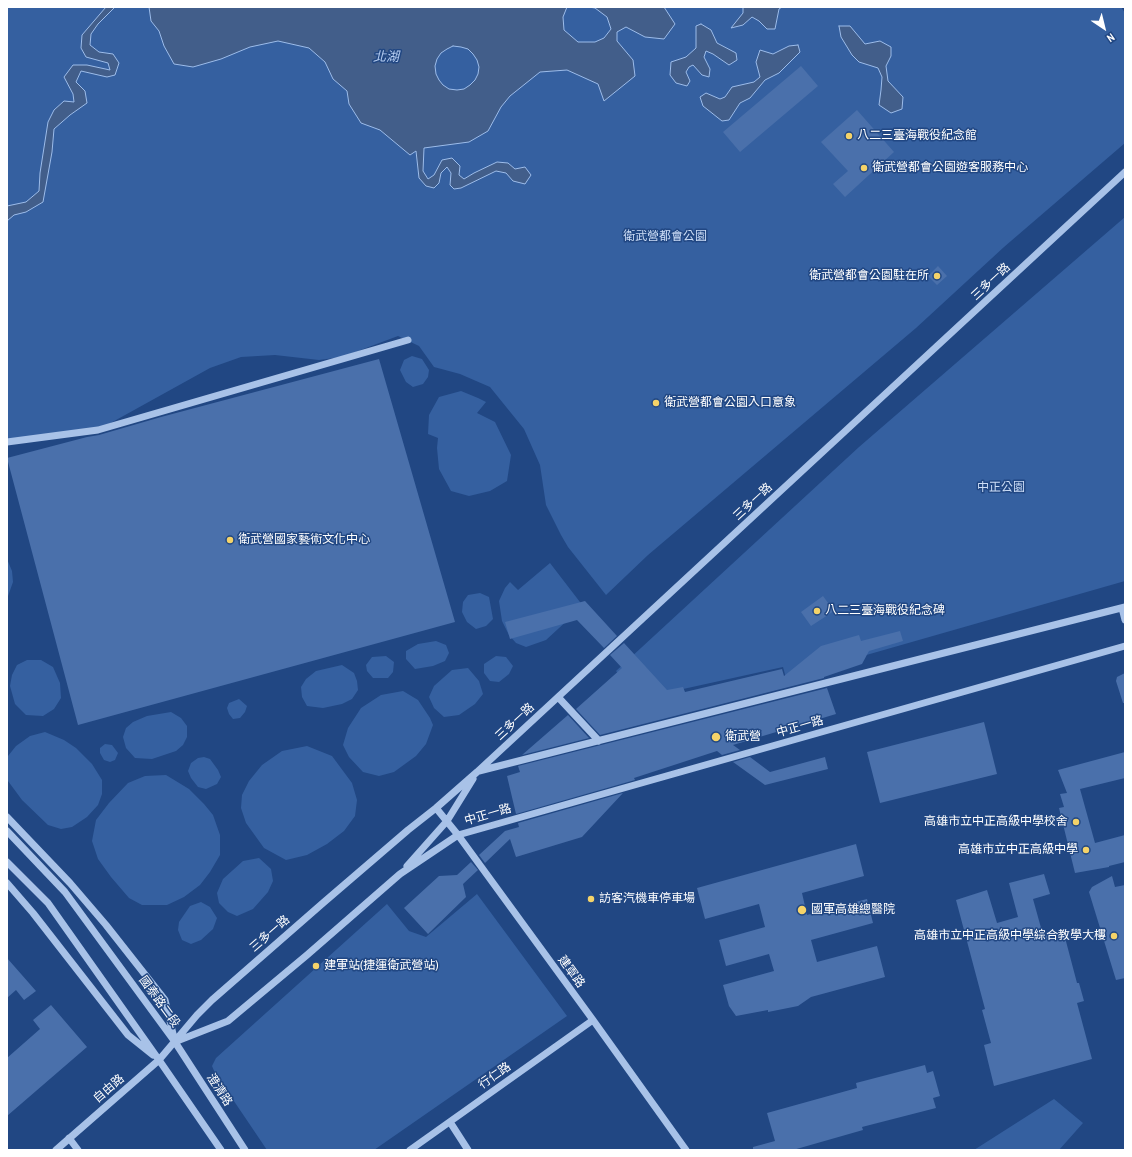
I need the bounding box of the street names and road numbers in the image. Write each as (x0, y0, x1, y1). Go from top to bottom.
street label: 三多一路 (969, 260, 1013, 304)
street label: 三多一路 (731, 480, 775, 524)
street label: 三多一路 (493, 700, 537, 744)
street label: 中正一路 (775, 713, 825, 741)
street label: 中正一路 (463, 801, 513, 829)
street label: 三多一路 (247, 913, 293, 955)
street label: 建軍路 (555, 953, 587, 991)
street label: 國泰路二段 (136, 973, 182, 1031)
street label: 行仁路 (476, 1060, 514, 1092)
street label: 澄清路 (203, 1071, 235, 1109)
street label: 自由路 (91, 1072, 127, 1106)

